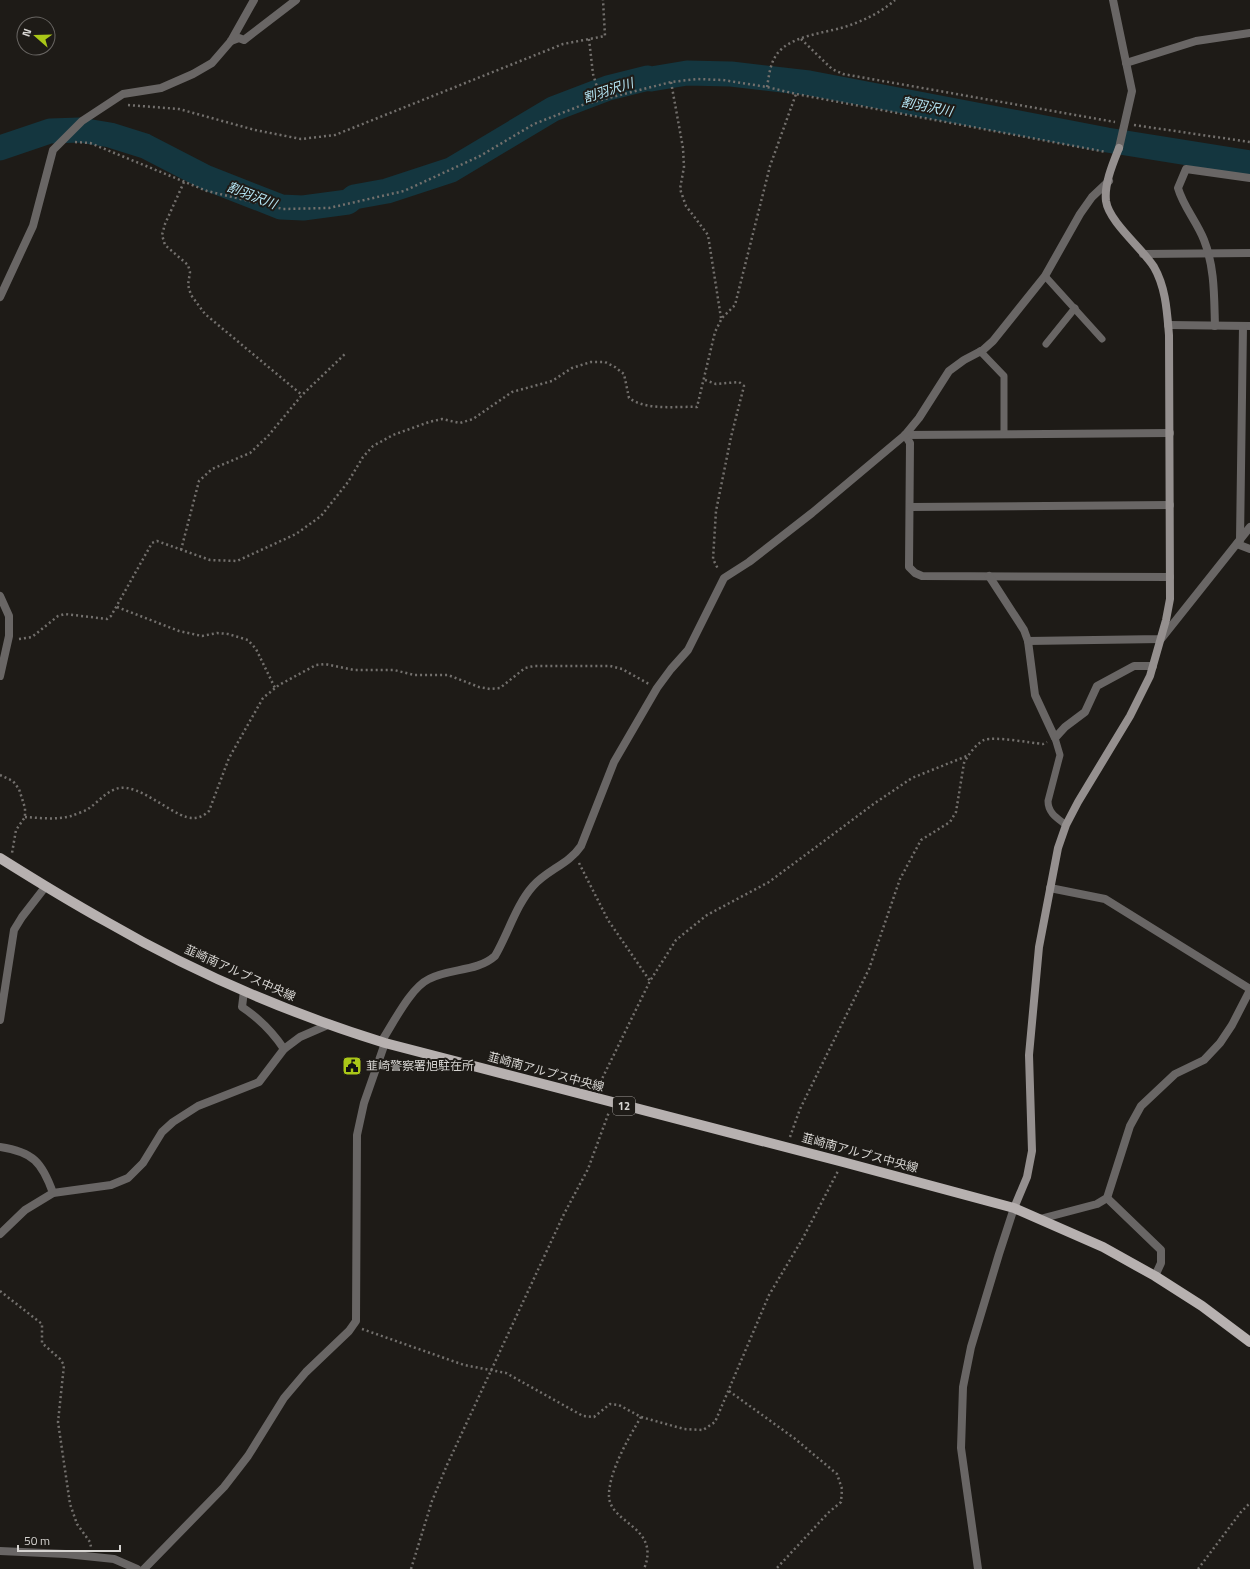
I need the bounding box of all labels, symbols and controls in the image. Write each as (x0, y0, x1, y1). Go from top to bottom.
north arrow (16, 16, 56, 56)
text: N (18, 26, 35, 39)
water label: 割羽沢川 (580, 72, 638, 108)
water label: 割羽沢川 (900, 91, 956, 121)
water label: 割羽沢川 (224, 176, 282, 214)
street label: 韮崎南アルプス中央線 (182, 939, 299, 1006)
street label: 韮崎南アルプス中央線 (486, 1047, 606, 1096)
public building icon: 韮崎警察署旭駐在所 (341, 1055, 363, 1077)
place label: 韮崎警察署旭駐在所 (366, 1056, 474, 1075)
road number: 12 (613, 1097, 635, 1115)
street label: 韮崎南アルプス中央線 (800, 1128, 920, 1177)
scale bar (18, 1527, 120, 1553)
text: 50 m (24, 1531, 50, 1550)

